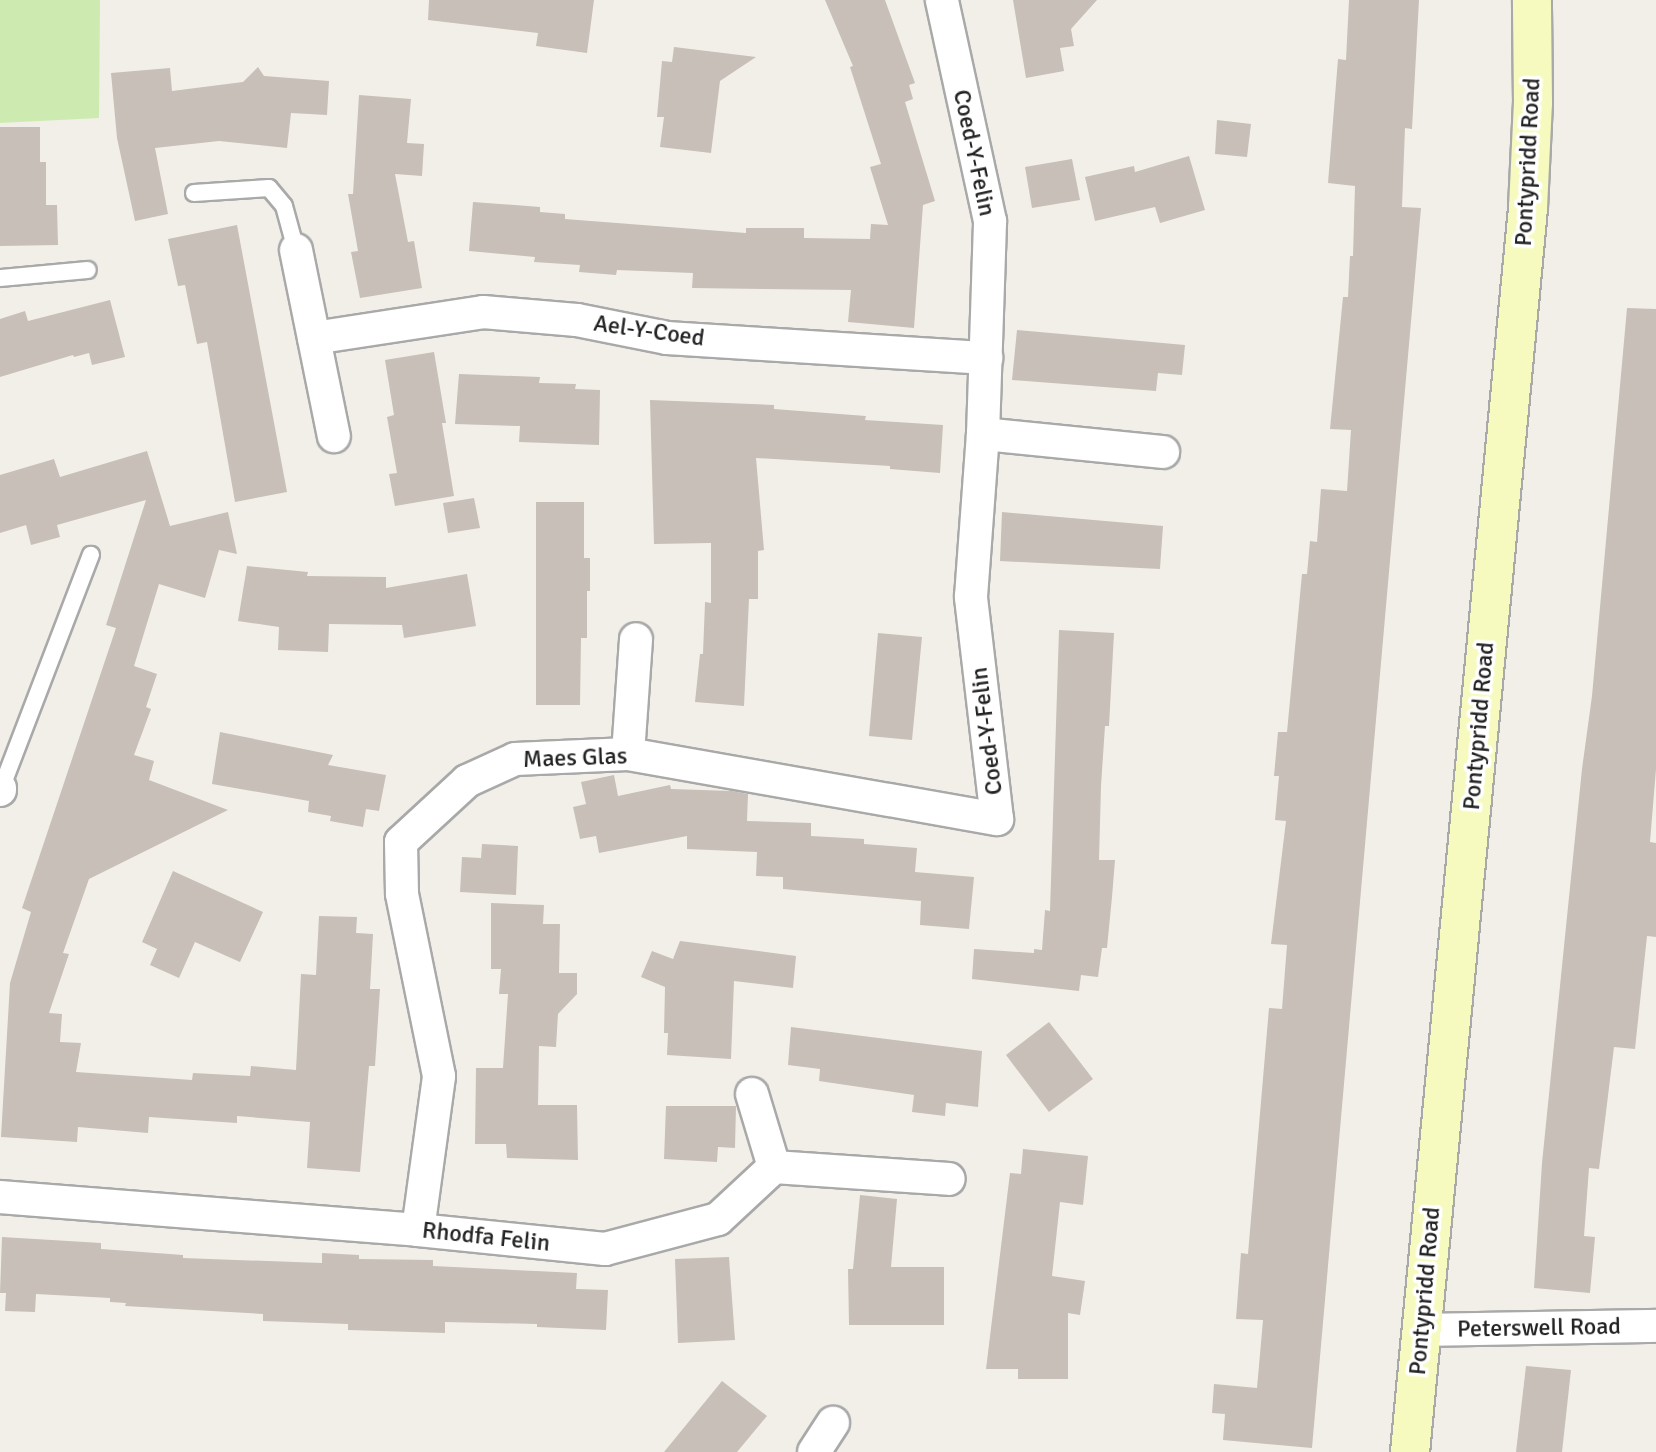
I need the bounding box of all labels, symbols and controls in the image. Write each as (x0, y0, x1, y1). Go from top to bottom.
street label: Pontypridd Road (1509, 77, 1547, 247)
street label: Coed-Y-Felin (947, 87, 1001, 219)
street label: Ael-Y-Coed (592, 309, 706, 353)
street label: Pontypridd Road (1457, 641, 1501, 811)
street label: Coed-Y-Felin (965, 665, 1009, 797)
street label: Maes Glas (522, 742, 628, 774)
street label: Pontypridd Road (1403, 1206, 1447, 1376)
street label: Rhodfa Felin (421, 1216, 551, 1258)
street label: Peterswell Road (1457, 1312, 1621, 1344)

